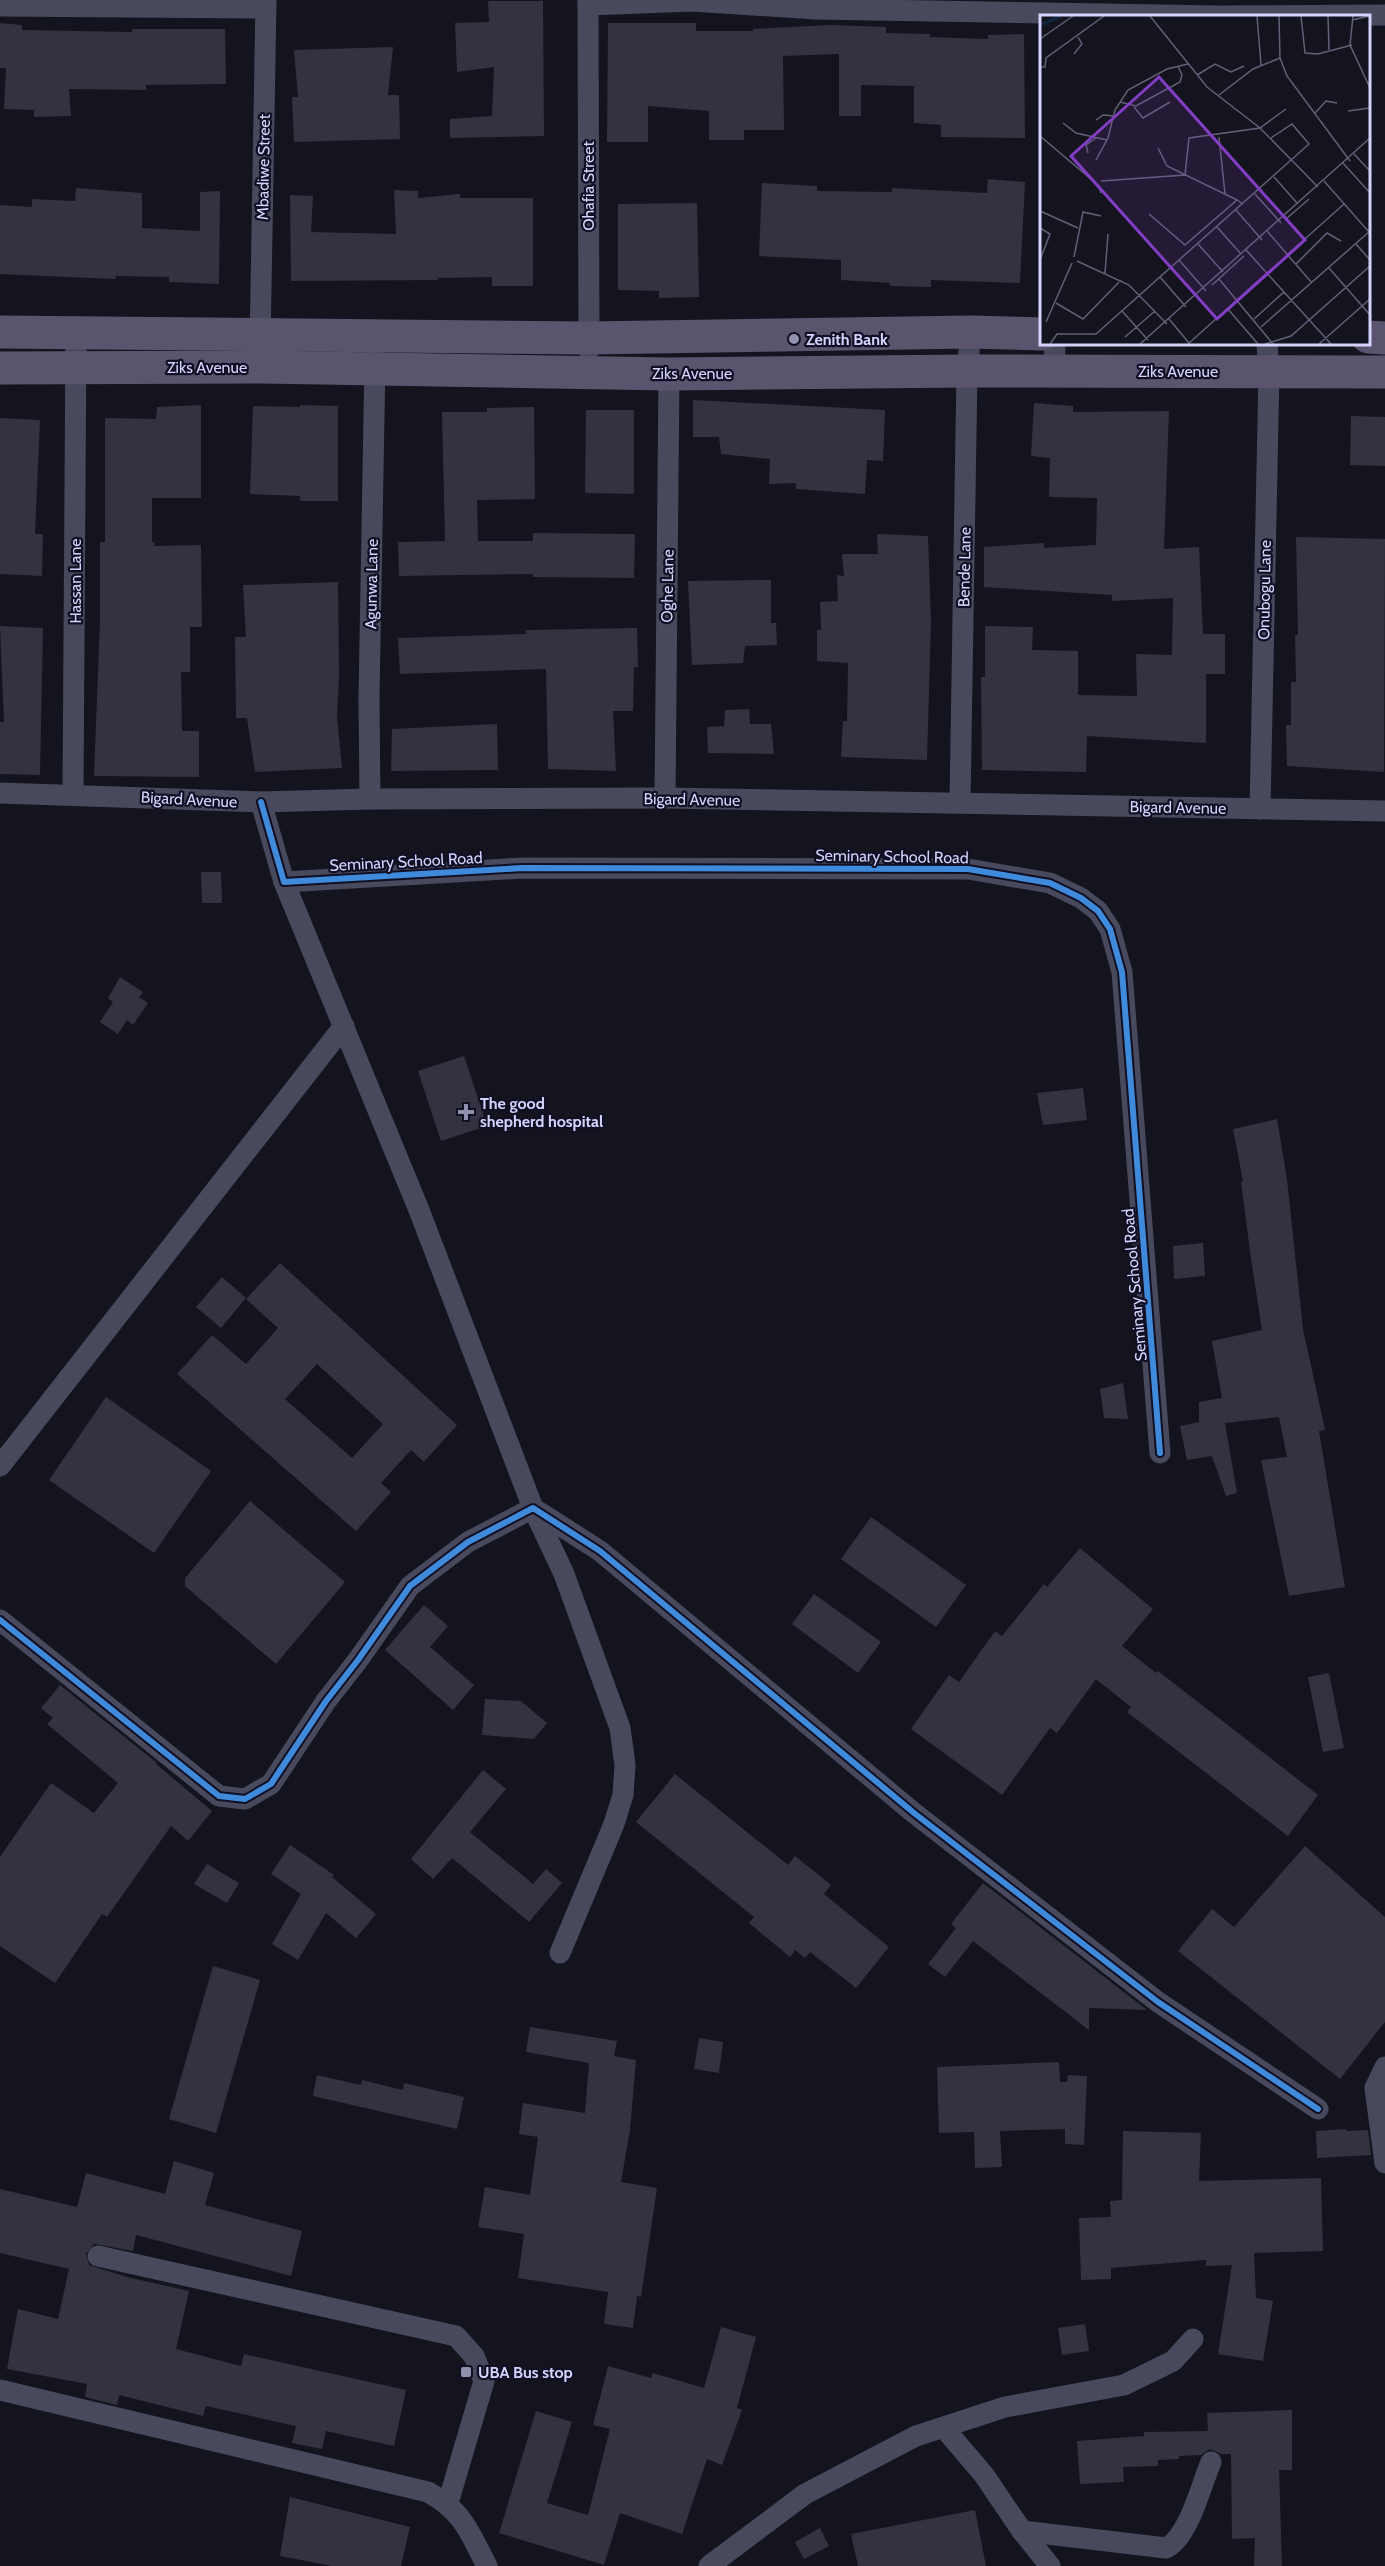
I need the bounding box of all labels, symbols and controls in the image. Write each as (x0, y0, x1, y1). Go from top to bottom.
inset map (1040, 15, 1370, 345)
street label: Mbadiwe Street (253, 113, 274, 220)
street label: Ohafia Street (579, 141, 598, 231)
place label: Zenith Bank (806, 330, 888, 349)
marker: Zenith Bank (787, 332, 801, 346)
street label: Ziks Avenue (167, 358, 247, 377)
street label: Ziks Avenue (1138, 362, 1218, 381)
street label: Ziks Avenue (652, 364, 732, 383)
street label: Bende Lane (954, 527, 975, 607)
street label: Hassan Lane (66, 538, 85, 624)
street label: Agunwa Lane (361, 539, 382, 629)
street label: Onubogu Lane (1254, 540, 1275, 640)
street label: Oghe Lane (657, 549, 678, 623)
street label: Bigard Avenue (140, 787, 238, 812)
street label: Bigard Avenue (644, 789, 740, 810)
street label: Bigard Avenue (1130, 797, 1226, 818)
street label: Seminary School Road (815, 846, 969, 867)
street label: Seminary School Road (329, 848, 483, 875)
place label: The good shepherd hospital (480, 1094, 603, 1131)
marker: The good shepherd hospital (457, 1103, 475, 1121)
street label: Seminary School Road (1118, 1208, 1151, 1362)
place label: UBA Bus stop (478, 2363, 573, 2382)
marker: UBA Bus stop (459, 2365, 473, 2379)

